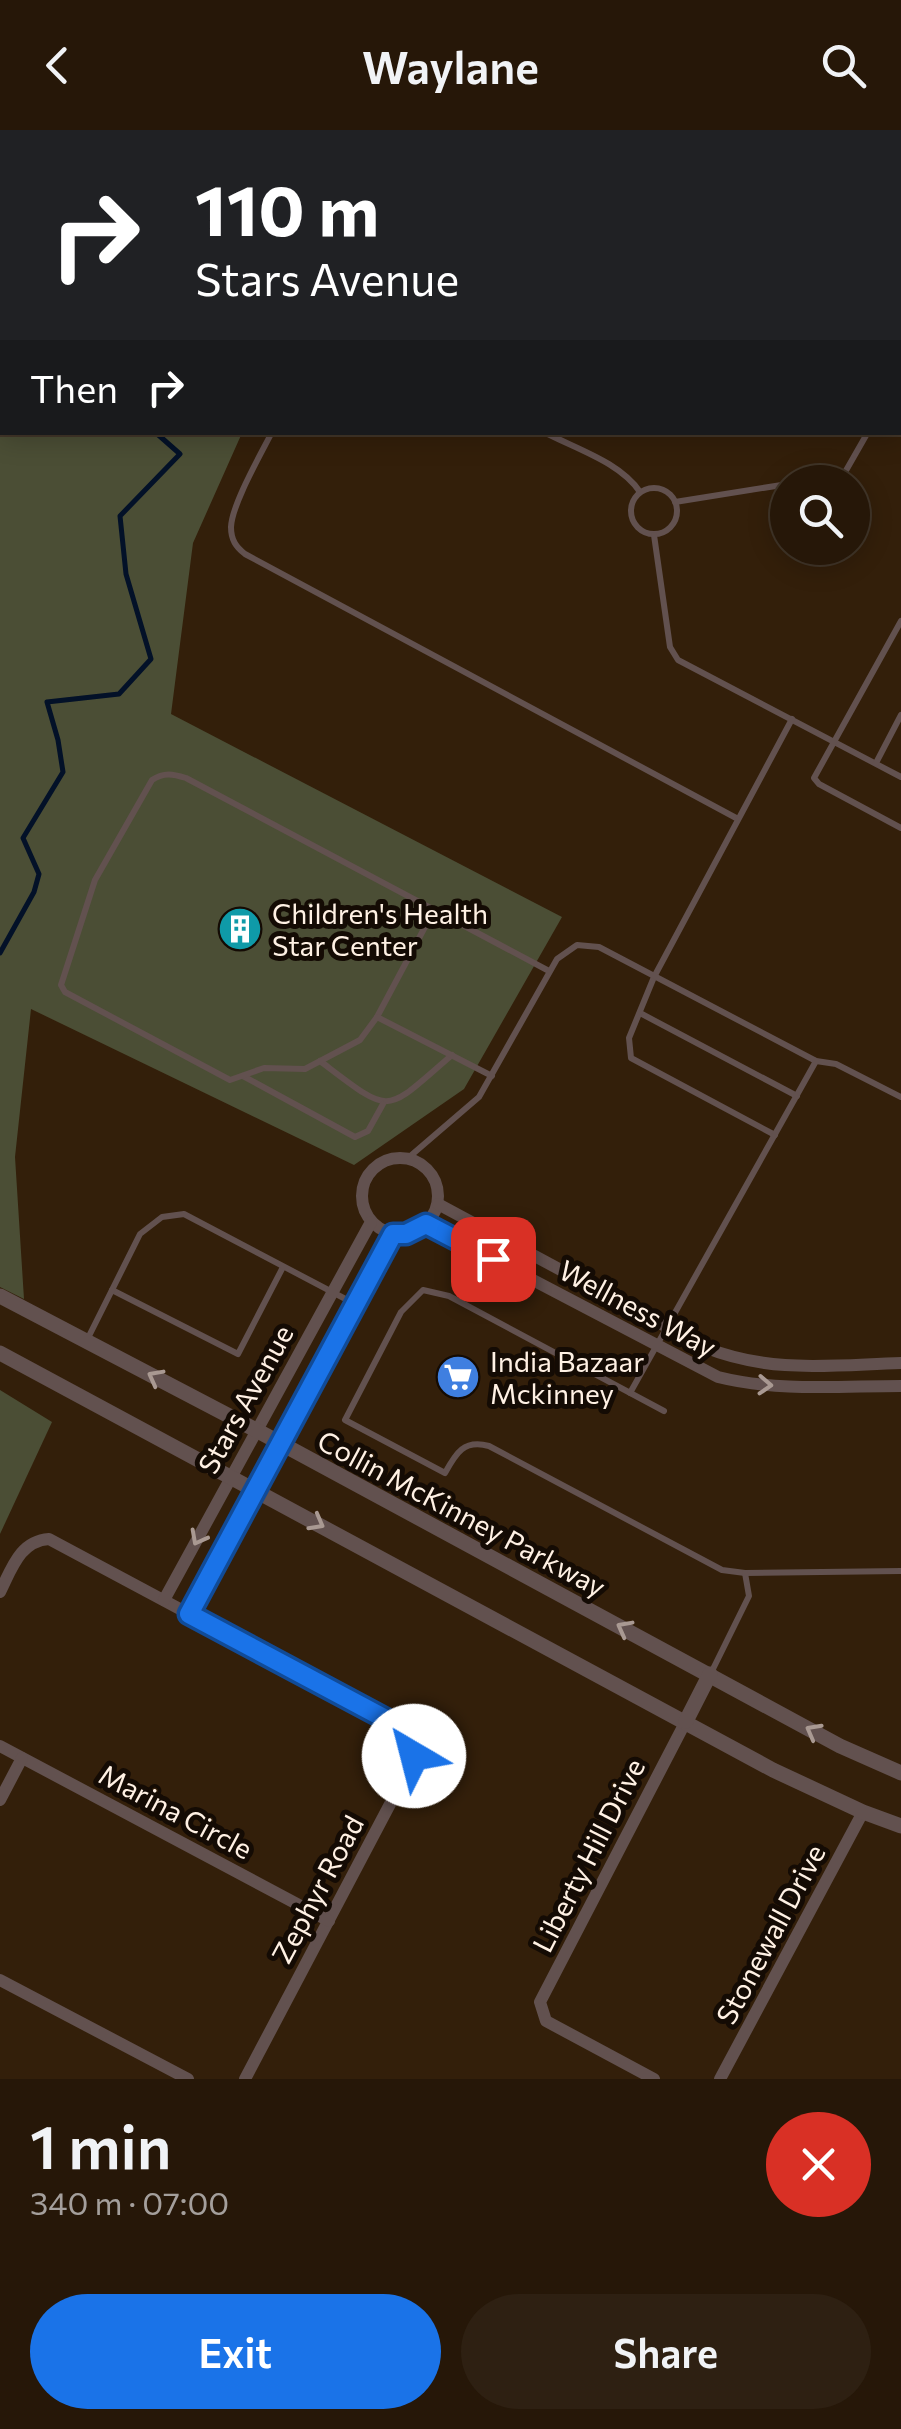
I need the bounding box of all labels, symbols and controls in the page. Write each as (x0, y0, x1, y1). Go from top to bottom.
icon: back (30, 38, 85, 93)
text: Waylane (362, 38, 539, 93)
icon: search (816, 38, 871, 93)
text: 110 m (195, 165, 379, 250)
icon: right (30, 170, 160, 300)
text: Stars Avenue (195, 250, 459, 305)
icon: right (138, 360, 193, 415)
text: Then (30, 364, 118, 411)
map controls (770, 465, 870, 565)
button: search (770, 465, 870, 565)
place label: Children's Health Star Center (272, 896, 488, 962)
building icon: Children's Health Star Center (217, 906, 263, 952)
pin (451, 1217, 536, 1302)
icon: arrive (466, 1232, 521, 1287)
street label: Wellness Way (554, 1252, 722, 1364)
street label: Stars Avenue (190, 1319, 300, 1479)
place label: India Bazaar Mckinney (490, 1344, 644, 1410)
supermarket icon: India Bazaar Mckinney (435, 1354, 481, 1400)
one-way arrow (147, 1370, 165, 1389)
one-way arrow (758, 1374, 774, 1395)
street label: Collin McKinney Parkway (312, 1423, 612, 1603)
one-way arrow (306, 1510, 324, 1530)
one-way arrow (190, 1528, 210, 1546)
one-way arrow (617, 1620, 635, 1640)
position arrow (362, 1704, 466, 1808)
one-way arrow (806, 1724, 824, 1744)
street label: Liberty Hill Drive (525, 1753, 651, 1957)
street label: Marina Circle (94, 1756, 258, 1866)
street label: Zephyr Road (264, 1809, 370, 1969)
street label: Stonewall Drive (708, 1838, 832, 2030)
text: 1 min (30, 2108, 171, 2181)
button: close (766, 2112, 871, 2217)
text: 340 m · 07:00 (30, 2182, 229, 2222)
button: Exit (30, 2294, 441, 2409)
button: Share (461, 2294, 871, 2409)

